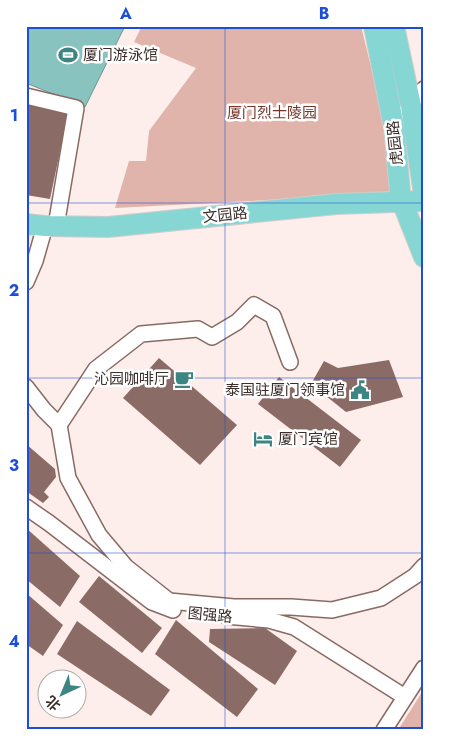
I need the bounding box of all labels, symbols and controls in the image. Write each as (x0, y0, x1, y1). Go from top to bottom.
text: A (119, 2, 132, 25)
text: B (319, 2, 329, 25)
sports icon: 厦门游泳馆 (57, 44, 79, 66)
place label: 厦门游泳馆 (83, 44, 158, 66)
park label: 厦门烈士陵园 (227, 102, 317, 124)
text: 1 (10, 104, 18, 127)
street label: 虎园路 (382, 119, 408, 167)
street label: 文园路 (201, 202, 249, 228)
text: 2 (9, 279, 19, 302)
place label: 沁园咖啡厅 (94, 368, 169, 390)
cafe icon: 沁园咖啡厅 (173, 368, 195, 390)
place label: 泰国驻厦门领事馆 (225, 379, 345, 401)
public building icon: 泰国驻厦门领事馆 (349, 379, 371, 401)
hotel icon: 厦门宾馆 (252, 428, 274, 450)
place label: 厦门宾馆 (278, 428, 338, 450)
text: 3 (9, 454, 19, 477)
street label: 图强路 (187, 602, 233, 628)
text: 4 (8, 630, 20, 653)
north arrow (38, 668, 88, 718)
text: 北 (41, 691, 65, 715)

